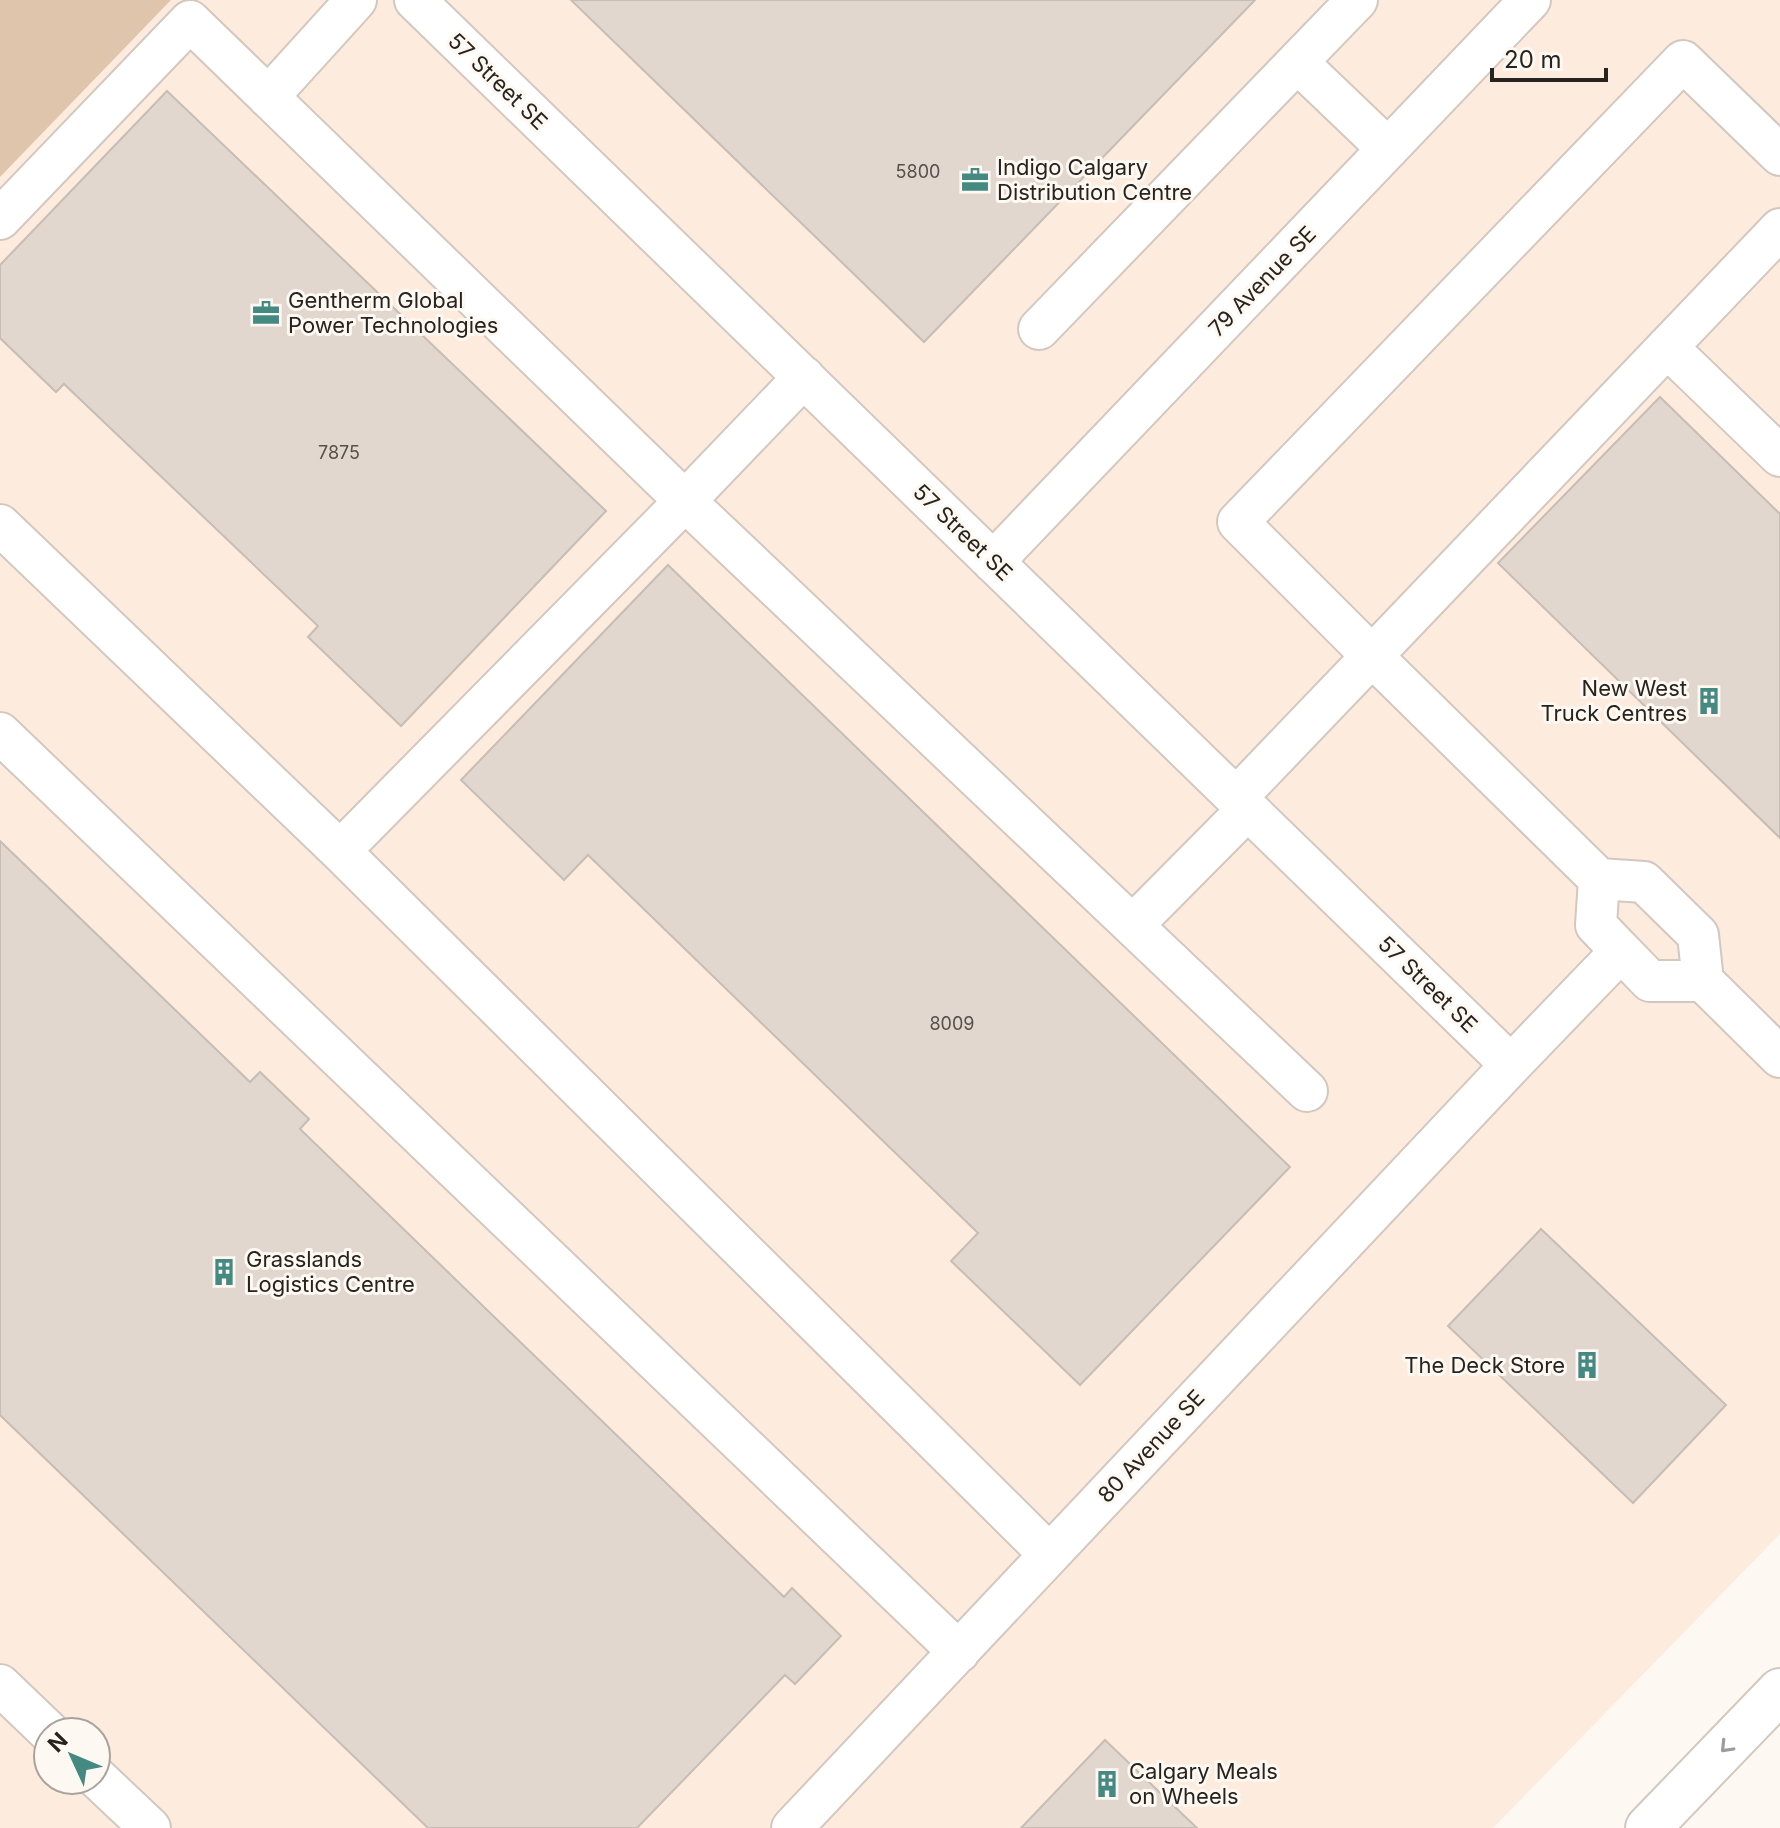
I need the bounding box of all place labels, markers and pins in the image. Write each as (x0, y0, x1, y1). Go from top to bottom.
place label: Indigo Calgary Distribution Centre (997, 154, 1192, 205)
office icon: Indigo Calgary Distribution Centre (960, 165, 990, 195)
place label: Gentherm Global Power Technologies (288, 287, 498, 338)
office icon: Gentherm Global Power Technologies (251, 298, 281, 328)
place label: New West Truck Centres (1540, 675, 1687, 726)
building icon: New West Truck Centres (1694, 686, 1724, 716)
place label: Grasslands Logistics Centre (246, 1246, 415, 1297)
building icon: Grasslands Logistics Centre (209, 1257, 239, 1287)
building icon: The Deck Store (1572, 1350, 1602, 1380)
place label: The Deck Store (1404, 1352, 1565, 1378)
place label: Calgary Meals on Wheels (1129, 1758, 1278, 1809)
building icon: Calgary Meals on Wheels (1092, 1769, 1122, 1799)

